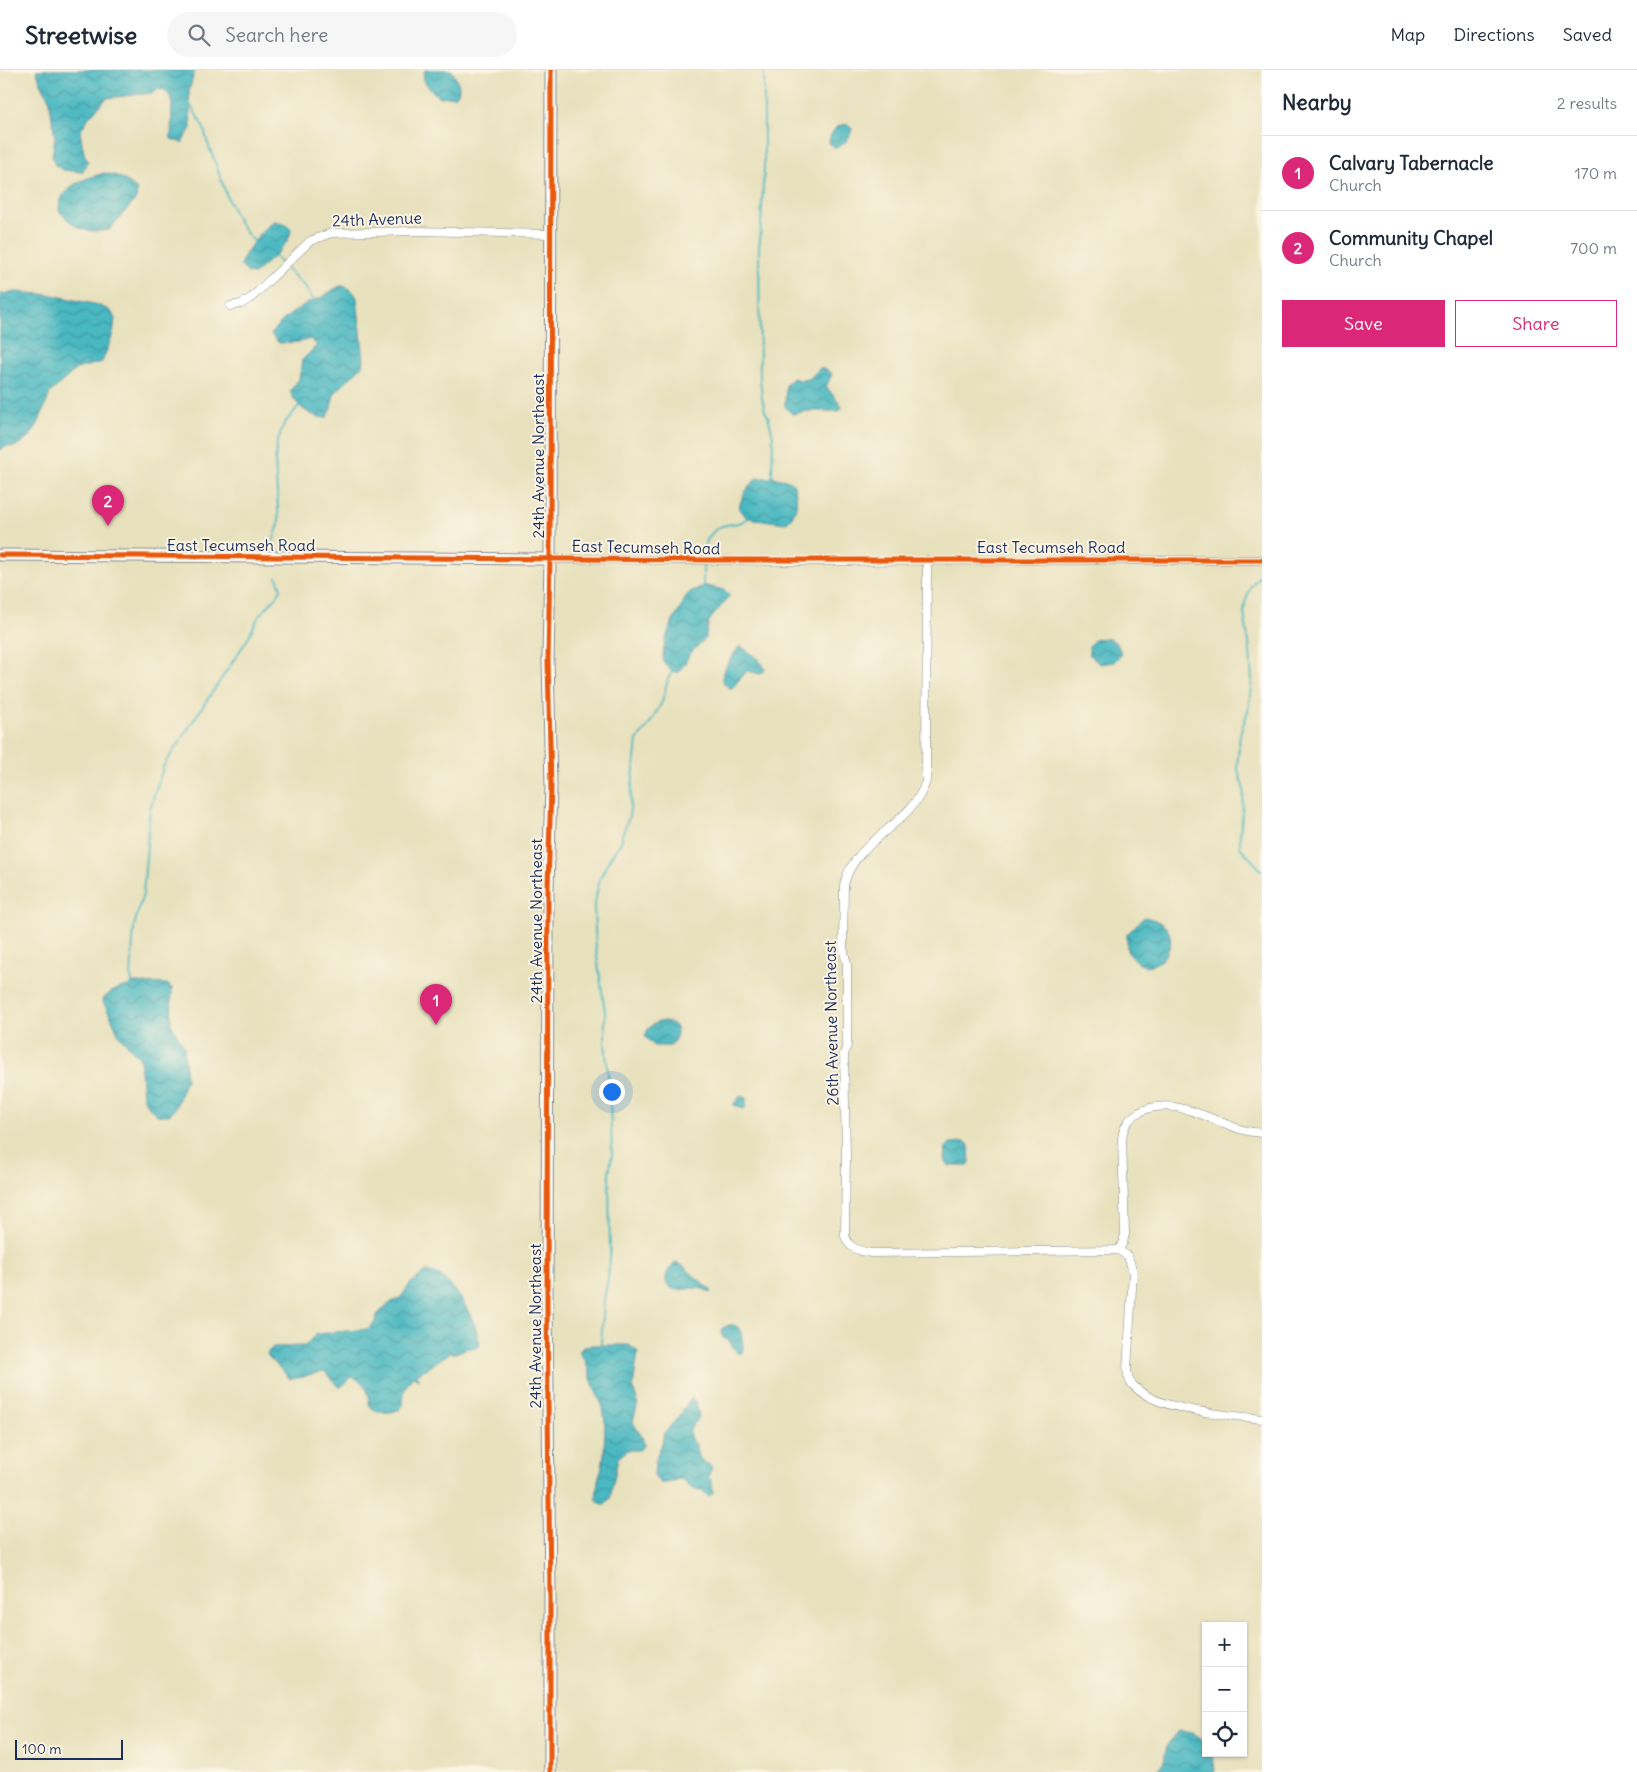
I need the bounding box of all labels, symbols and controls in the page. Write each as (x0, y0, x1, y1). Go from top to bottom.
search box (167, 12, 517, 57)
text: Streetwise (25, 20, 137, 50)
icon: search (185, 21, 213, 49)
text: Search here (225, 23, 328, 47)
text: Map (1390, 23, 1425, 46)
text: Directions (1453, 23, 1535, 46)
text: Saved (1563, 23, 1612, 46)
text: Nearby (1282, 89, 1352, 116)
text: 2 results (1557, 93, 1617, 113)
text: Calvary Tabernacle (1329, 151, 1493, 175)
text: 1 (1295, 163, 1301, 183)
text: 170 m (1574, 163, 1617, 183)
text: Church (1329, 175, 1382, 195)
street label: 24th Avenue (332, 207, 422, 231)
text: Community Chapel (1329, 226, 1493, 250)
text: 2 (1294, 238, 1302, 258)
text: 700 m (1570, 238, 1617, 258)
text: Church (1329, 250, 1382, 270)
button: Save (1282, 300, 1445, 347)
button: Share (1455, 300, 1617, 347)
street label: 24th Avenue Northeast (528, 373, 548, 539)
pin: 2 (92, 485, 124, 526)
street label: East Tecumseh Road (167, 535, 315, 555)
street label: East Tecumseh Road (572, 536, 720, 558)
street label: East Tecumseh Road (977, 537, 1125, 557)
street label: 24th Avenue Northeast (526, 838, 546, 1004)
street label: 26th Avenue Northeast (820, 940, 842, 1106)
pin: 1 (420, 984, 452, 1025)
your location (599, 1079, 625, 1105)
street label: 24th Avenue Northeast (525, 1243, 545, 1409)
map controls (1202, 1622, 1247, 1757)
button: + (1202, 1622, 1247, 1667)
button: − (1202, 1667, 1247, 1712)
button: locate (1202, 1712, 1247, 1757)
scale bar (15, 1737, 122, 1760)
text: 100 m (22, 1740, 62, 1758)

